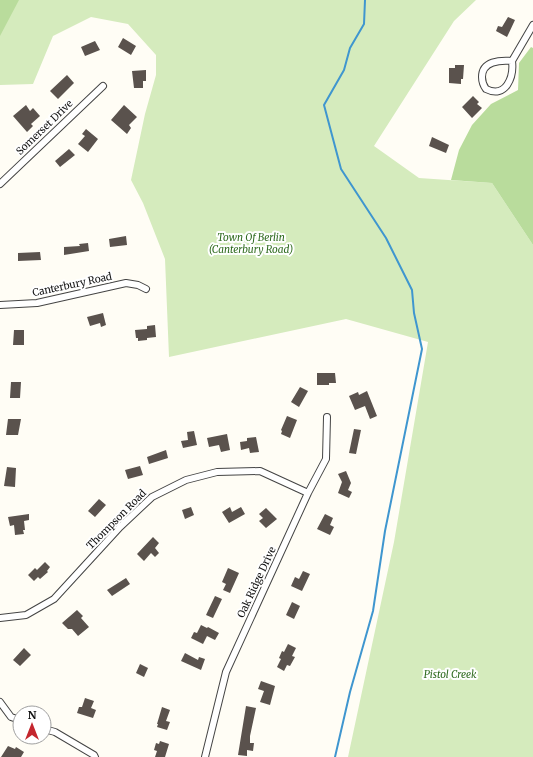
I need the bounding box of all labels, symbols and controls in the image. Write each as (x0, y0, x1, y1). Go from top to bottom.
street label: Somerset Drive (13, 97, 75, 158)
park label: Town Of Berlin (Canterbury Road) (209, 231, 293, 256)
street label: Canterbury Road (31, 270, 113, 299)
street label: Thompson Road (84, 487, 149, 552)
street label: Oak Ridge Drive (234, 545, 279, 620)
park label: Pistol Creek (424, 668, 477, 681)
north arrow (12, 705, 52, 745)
text: N (28, 708, 37, 722)

